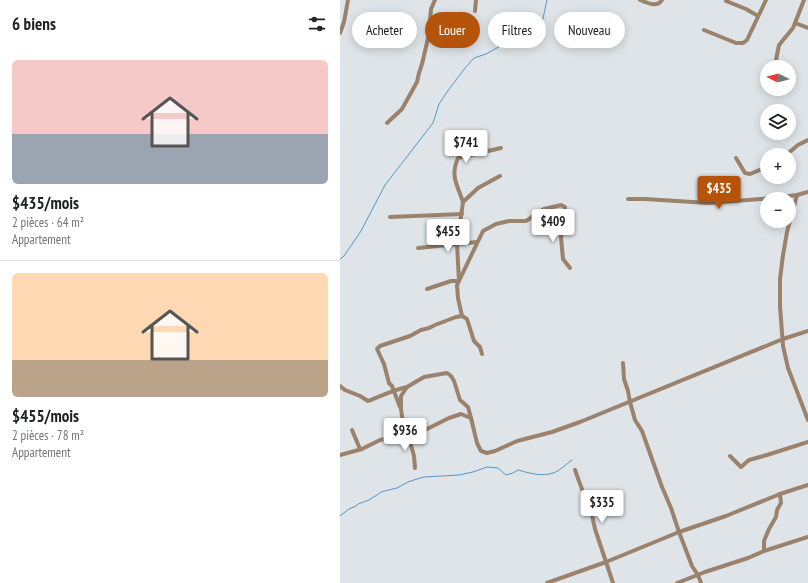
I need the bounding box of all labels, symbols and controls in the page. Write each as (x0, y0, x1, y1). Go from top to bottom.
chip: Acheter (352, 12, 417, 48)
chip: Louer (425, 12, 480, 48)
chip: Filtres (488, 12, 546, 48)
chip: Nouveau (554, 12, 625, 48)
text: 6 biens (12, 13, 56, 35)
icon: filters (306, 13, 328, 35)
north arrow (760, 60, 796, 96)
map controls (760, 60, 796, 228)
icon: home (134, 86, 206, 158)
button: layers (760, 104, 796, 140)
pin: $741 (442, 130, 490, 164)
text: $741 (454, 134, 478, 151)
button: + (760, 148, 796, 184)
pin: $435 (695, 176, 743, 210)
text: $435 (707, 180, 731, 197)
text: $435/mois (12, 192, 79, 214)
button: − (760, 192, 796, 228)
pin: $409 (529, 209, 577, 243)
text: $409 (541, 213, 565, 230)
text: 2 pièces · 64 m² (12, 214, 84, 231)
pin: $455 (424, 219, 472, 253)
text: $455 (436, 223, 460, 240)
text: Appartement (12, 231, 71, 248)
icon: home (134, 299, 206, 371)
text: $455/mois (12, 405, 79, 427)
pin: $936 (381, 418, 429, 452)
text: $936 (393, 422, 417, 439)
text: 2 pièces · 78 m² (12, 427, 84, 444)
text: Appartement (12, 444, 71, 461)
pin: $335 (578, 490, 626, 524)
text: $335 (590, 494, 614, 511)

